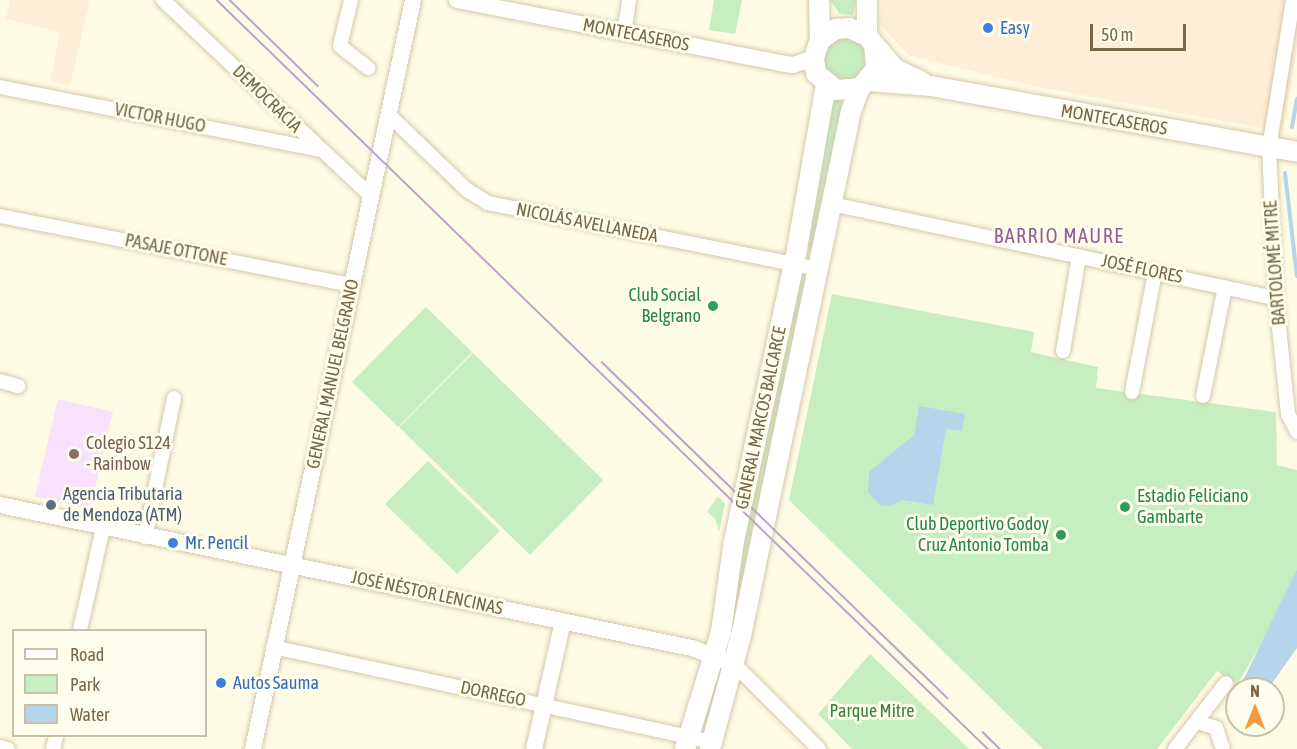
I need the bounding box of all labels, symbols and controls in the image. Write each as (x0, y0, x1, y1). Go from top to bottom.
scale bar (1093, 12, 1189, 50)
street label: MONTECASEROS (581, 14, 691, 56)
place label: Easy (1000, 17, 1030, 39)
marker: Easy (981, 21, 995, 35)
text: 50 m (1101, 24, 1133, 45)
street label: DEMOCRACIA (228, 61, 306, 137)
street label: VICTOR HUGO (113, 99, 207, 137)
street label: MONTECASEROS (1059, 100, 1169, 140)
street label: NICOLÁS AVELLANEDA (514, 199, 660, 247)
street label: BARTOLOMÉ MITRE (1260, 200, 1290, 326)
district label: BARRIO MAURE (994, 223, 1124, 247)
street label: PASAJE OTTONE (123, 230, 229, 270)
street label: JOSÉ FLORES (1099, 250, 1185, 288)
street label: GENERAL MANUEL BELGRANO (302, 277, 364, 471)
place label: Club Social Belgrano (628, 285, 701, 328)
marker: Club Social Belgrano (706, 299, 720, 313)
street label: GENERAL MARCOS BALCARCE (731, 325, 791, 511)
place label: Colegio S124 - Rainbow (86, 433, 171, 476)
marker: Colegio S124 - Rainbow (67, 447, 81, 461)
place label: Agencia Tributaria de Mendoza (ATM) (63, 484, 183, 526)
place label: Estadio Feliciano Gambarte (1137, 486, 1249, 528)
marker: Agencia Tributaria de Mendoza (ATM) (44, 498, 58, 512)
marker: Estadio Feliciano Gambarte (1118, 500, 1132, 514)
place label: Club Deportivo Godoy Cruz Antonio Tomba (906, 514, 1049, 556)
marker: Club Deportivo Godoy Cruz Antonio Tomba (1054, 528, 1068, 542)
place label: Mr. Pencil (185, 532, 248, 554)
marker: Mr. Pencil (166, 536, 180, 550)
street label: JOSÉ NÉSTOR LENCINAS (349, 566, 505, 620)
legend (12, 629, 207, 737)
text: Road (70, 644, 104, 665)
place label: Autos Sauma (233, 672, 319, 694)
text: Park (70, 674, 100, 695)
marker: Autos Sauma (214, 676, 228, 690)
street label: DORREGO (458, 677, 528, 711)
north arrow (1225, 677, 1285, 737)
text: N (1250, 682, 1260, 700)
park label: Parque Mitre (830, 700, 914, 722)
text: Water (70, 704, 109, 725)

